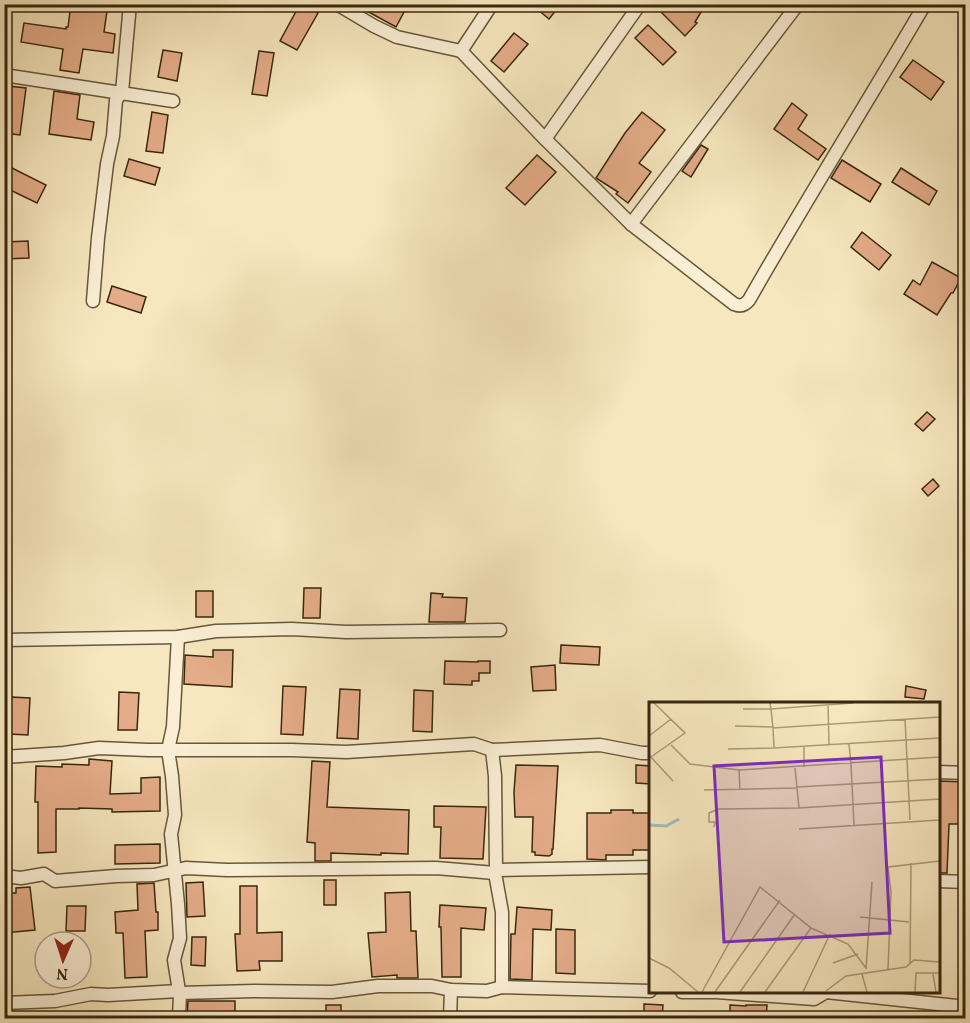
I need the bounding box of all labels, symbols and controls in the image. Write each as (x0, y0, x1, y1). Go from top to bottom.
inset map (649, 702, 940, 993)
north arrow (33, 930, 93, 990)
text: N (56, 962, 69, 984)

